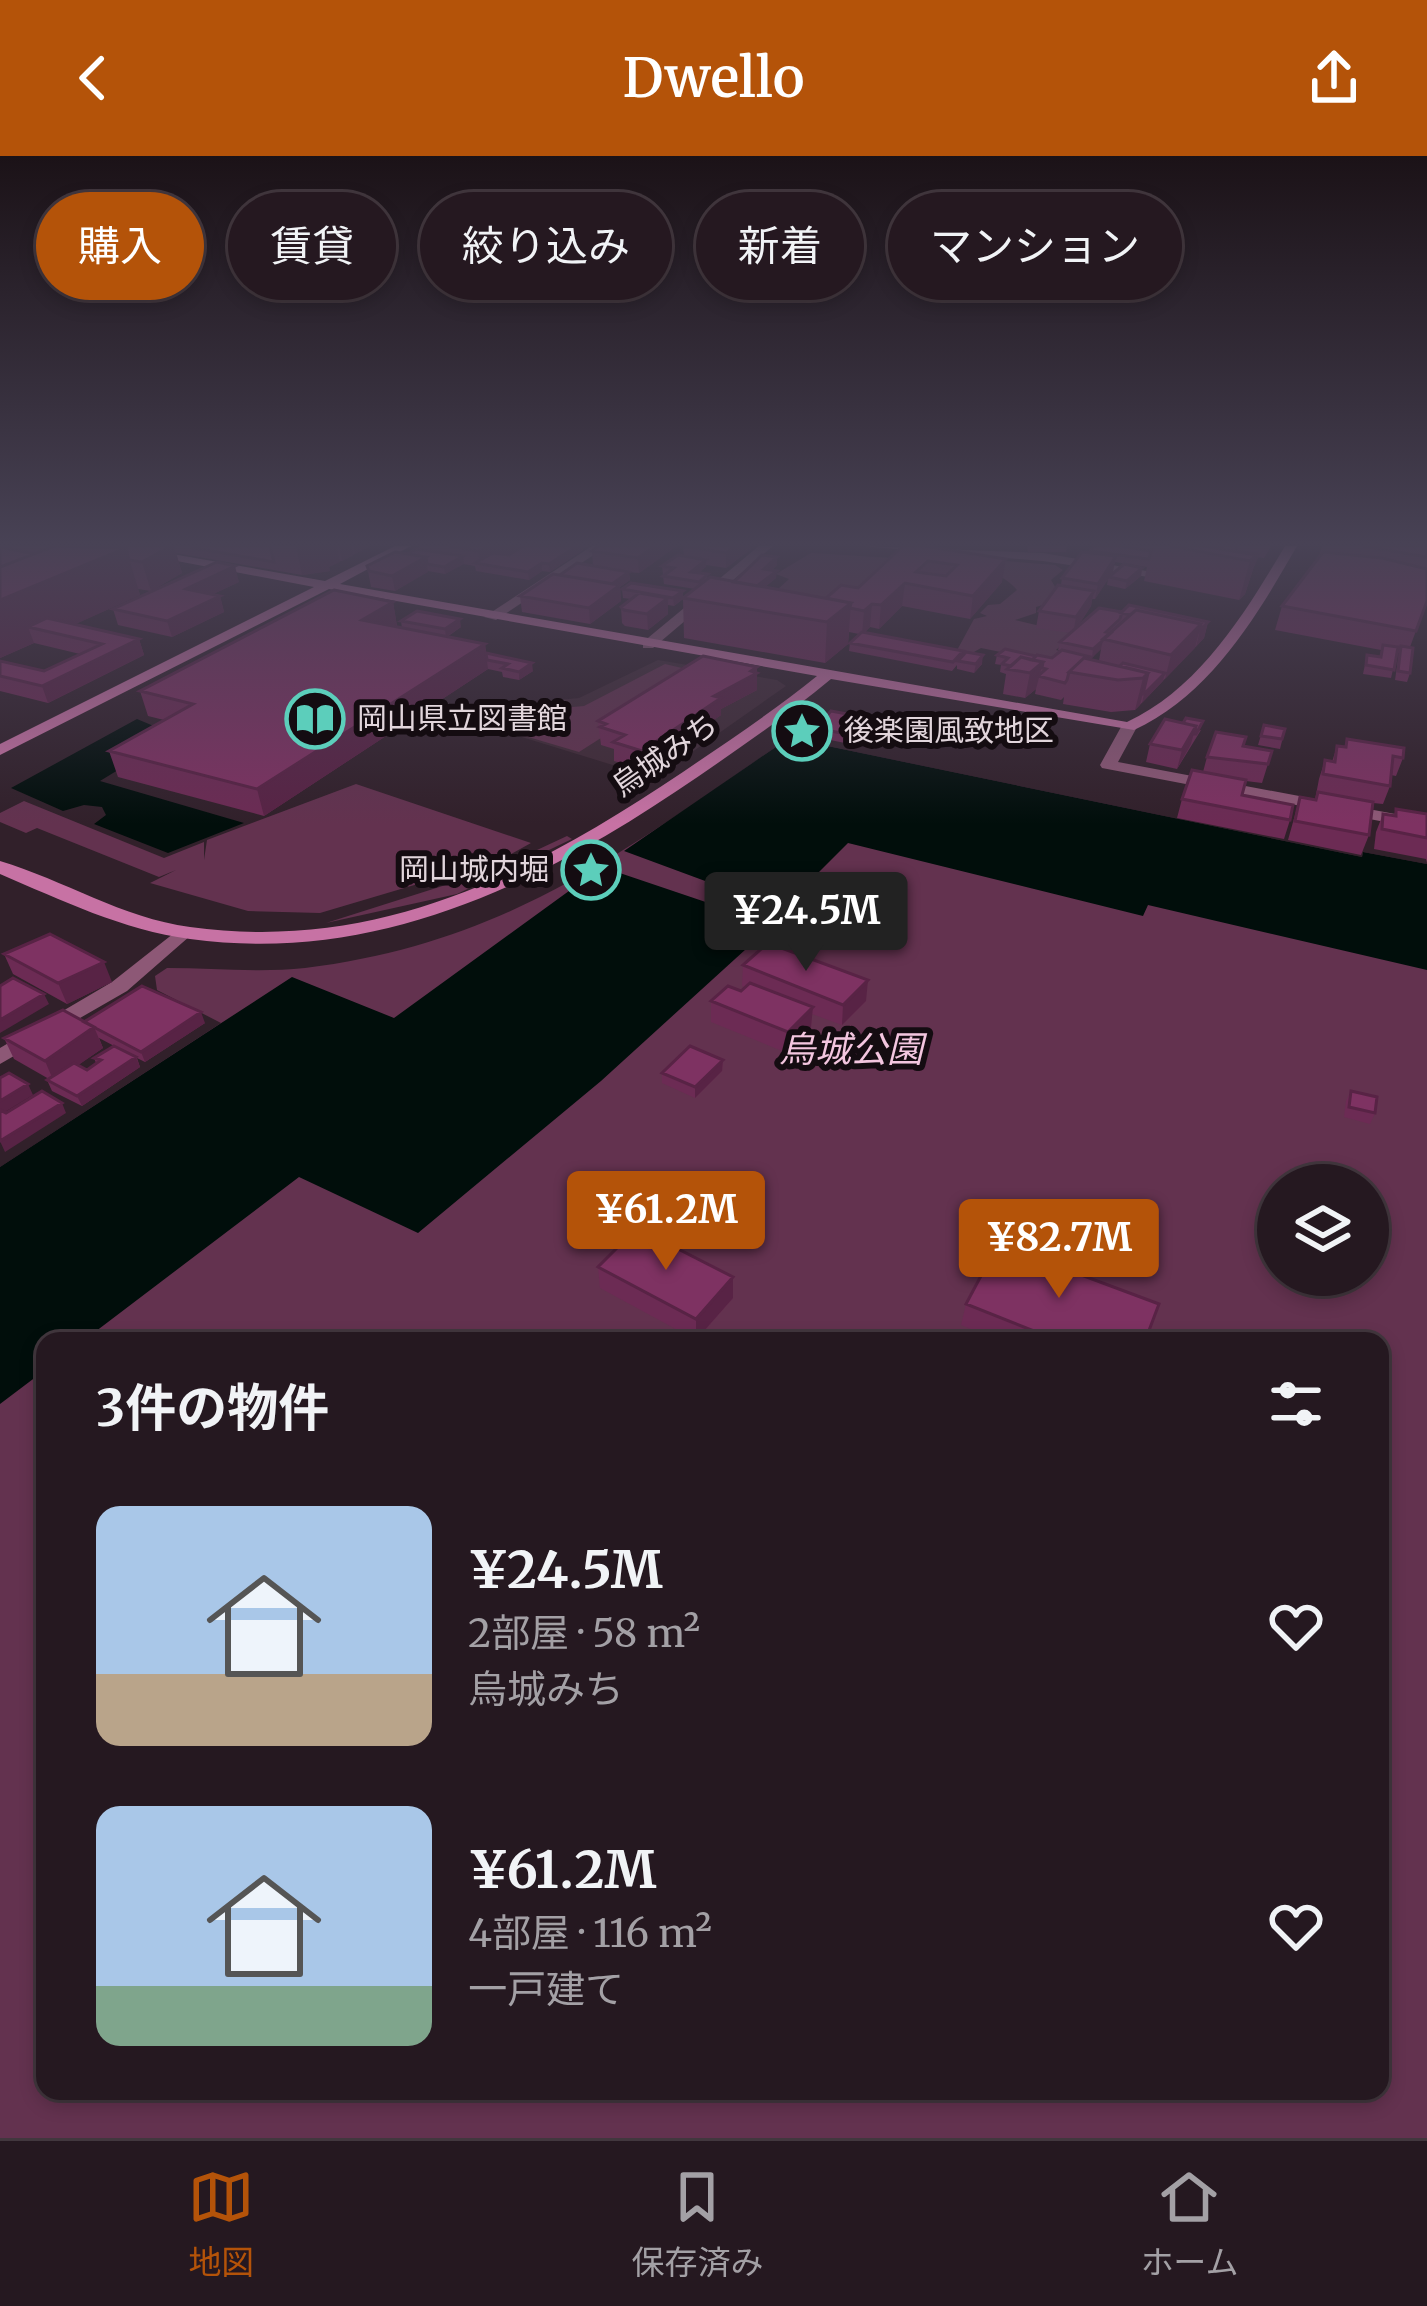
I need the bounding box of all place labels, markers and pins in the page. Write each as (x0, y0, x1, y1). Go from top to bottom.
library icon: 岡山県立図書館 (284, 688, 346, 750)
place label: 岡山県立図書館 (357, 699, 567, 737)
place icon: 後楽園風致地区 (771, 700, 833, 762)
place label: 後楽園風致地区 (844, 711, 1054, 749)
place icon: 岡山城内堀 (560, 839, 622, 901)
place label: 岡山城内堀 (399, 850, 549, 888)
pin: ¥24.5M (708, 872, 904, 974)
pin: ¥61.2M (568, 1171, 764, 1273)
pin: ¥82.7M (961, 1199, 1157, 1301)

